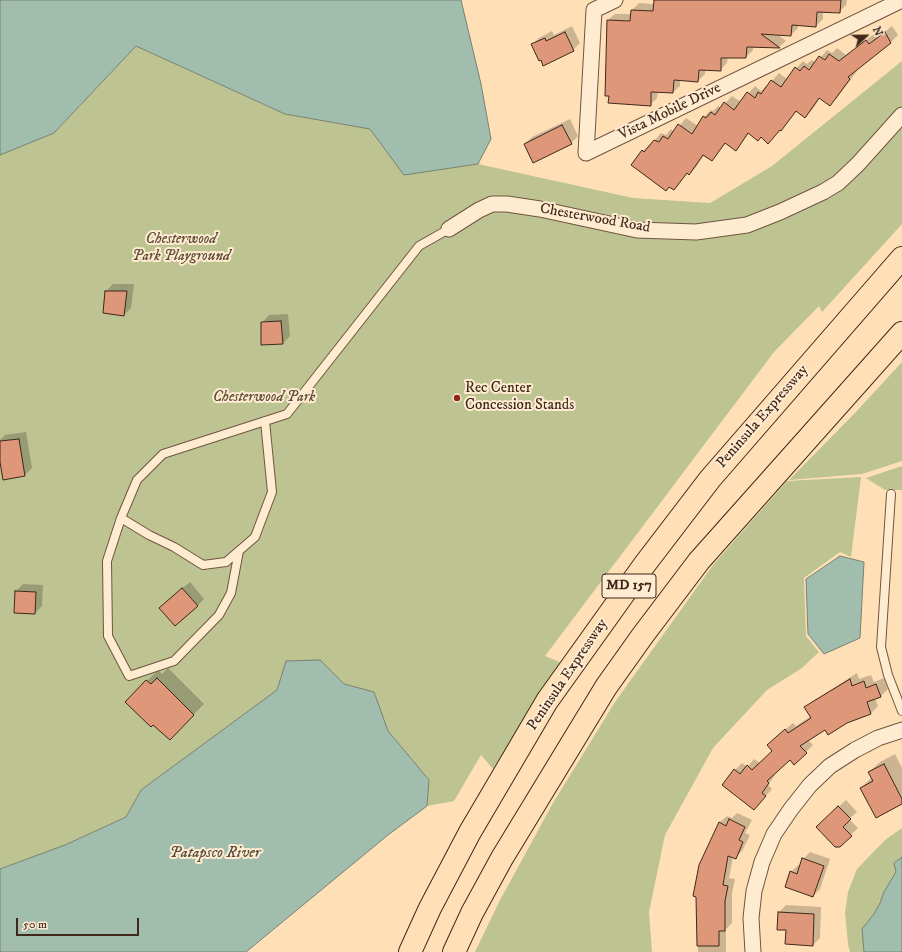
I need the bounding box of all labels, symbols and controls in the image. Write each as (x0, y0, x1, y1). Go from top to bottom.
north arrow (846, 16, 886, 56)
text: N (869, 25, 885, 38)
street label: Vista Mobile Drive (616, 79, 724, 145)
street label: Chesterwood Road (538, 200, 652, 238)
park label: Chesterwood Park Playground (132, 231, 230, 266)
street label: Peninsula Expressway (713, 362, 813, 472)
place label: Rec Center Concession Stands (465, 380, 574, 415)
park label: Chesterwood Park (213, 389, 315, 407)
marker: Rec Center Concession Stands (452, 393, 462, 403)
road number: MD 157 (602, 574, 656, 598)
street label: Peninsula Expressway (524, 616, 612, 734)
water label: Patapsco River (170, 844, 260, 864)
scale bar (18, 910, 141, 936)
text: 50 m (23, 917, 47, 932)

